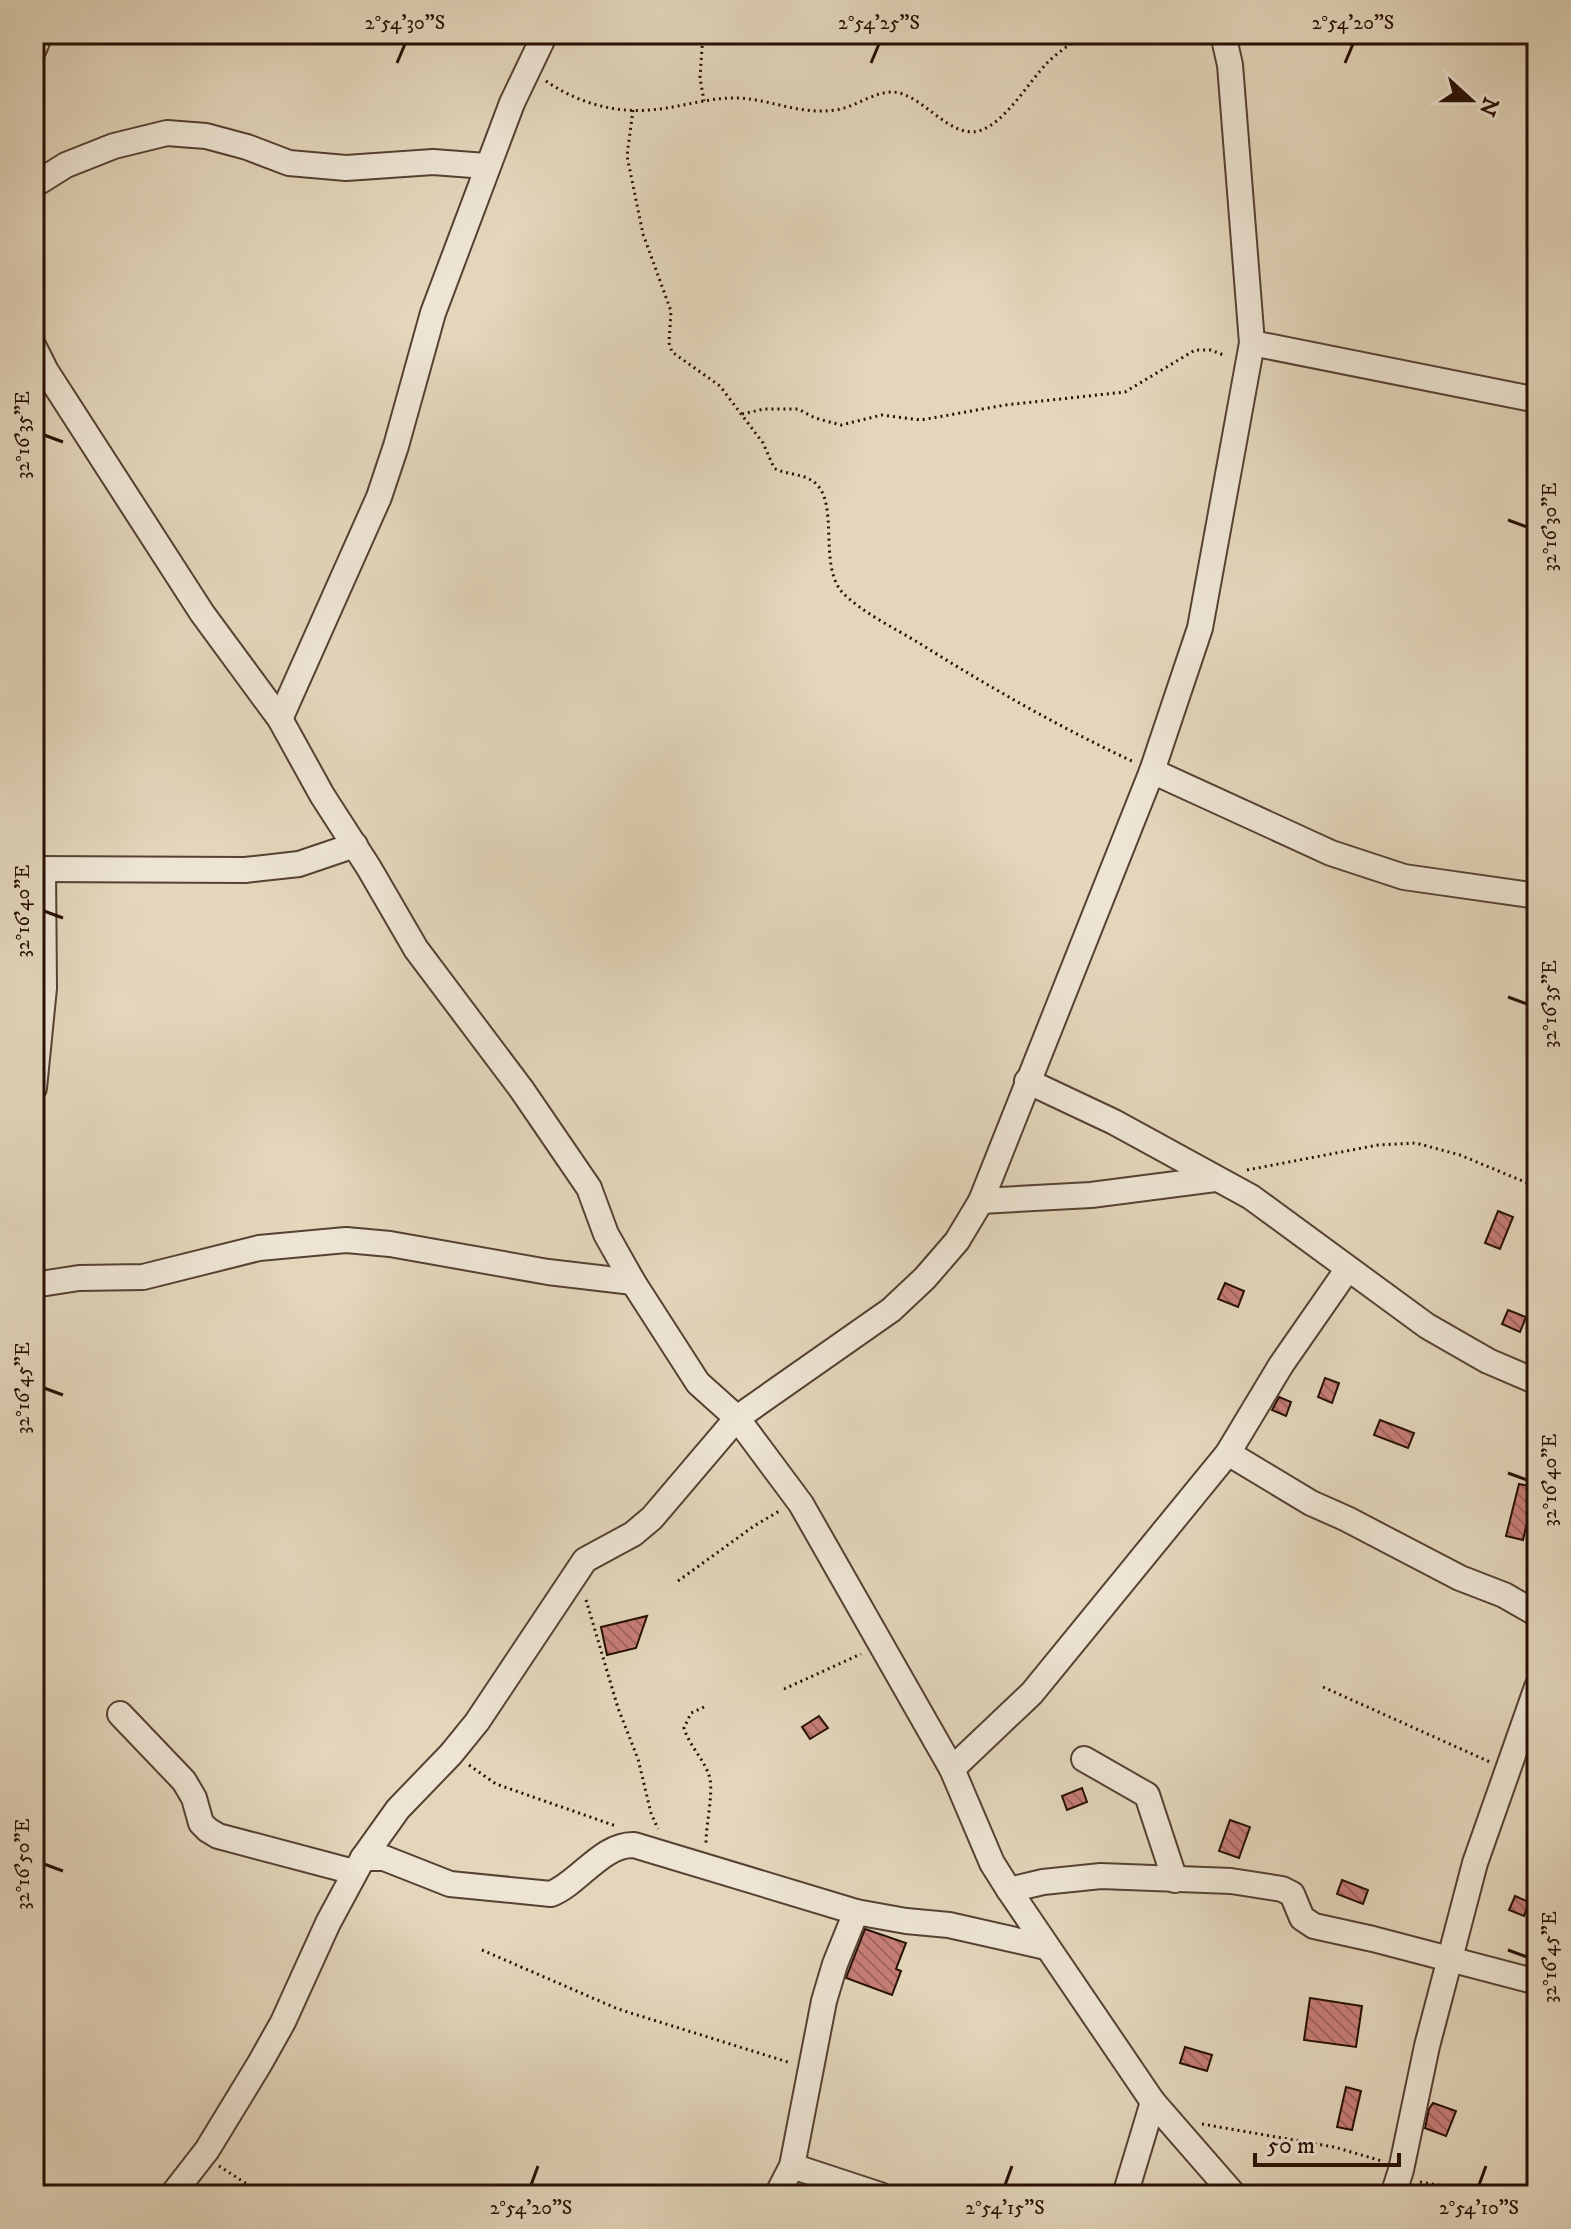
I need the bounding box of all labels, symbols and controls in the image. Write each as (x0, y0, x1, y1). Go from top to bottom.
text: 2°54'30"S (365, 11, 445, 36)
text: 2°54'25"S (838, 11, 920, 36)
text: 2°54'20"S (1312, 11, 1394, 36)
north arrow (1431, 60, 1511, 140)
text: N (1472, 93, 1504, 120)
text: 32°16'35"E (11, 391, 36, 479)
text: 32°16'30"E (1538, 483, 1563, 571)
text: 32°16'40"E (11, 865, 36, 957)
text: 32°16'35"E (1538, 960, 1563, 1048)
text: 32°16'45"E (11, 1342, 36, 1434)
text: 32°16'40"E (1538, 1434, 1563, 1526)
text: 32°16'50"E (11, 1818, 36, 1910)
text: 32°16'45"E (1538, 1911, 1563, 2003)
scale bar (1255, 2117, 1399, 2167)
text: 50 m (1267, 2131, 1315, 2161)
text: 2°54'20"S (490, 2196, 572, 2221)
text: 2°54'15"S (965, 2196, 1045, 2221)
text: 2°54'10"S (1439, 2196, 1519, 2221)

